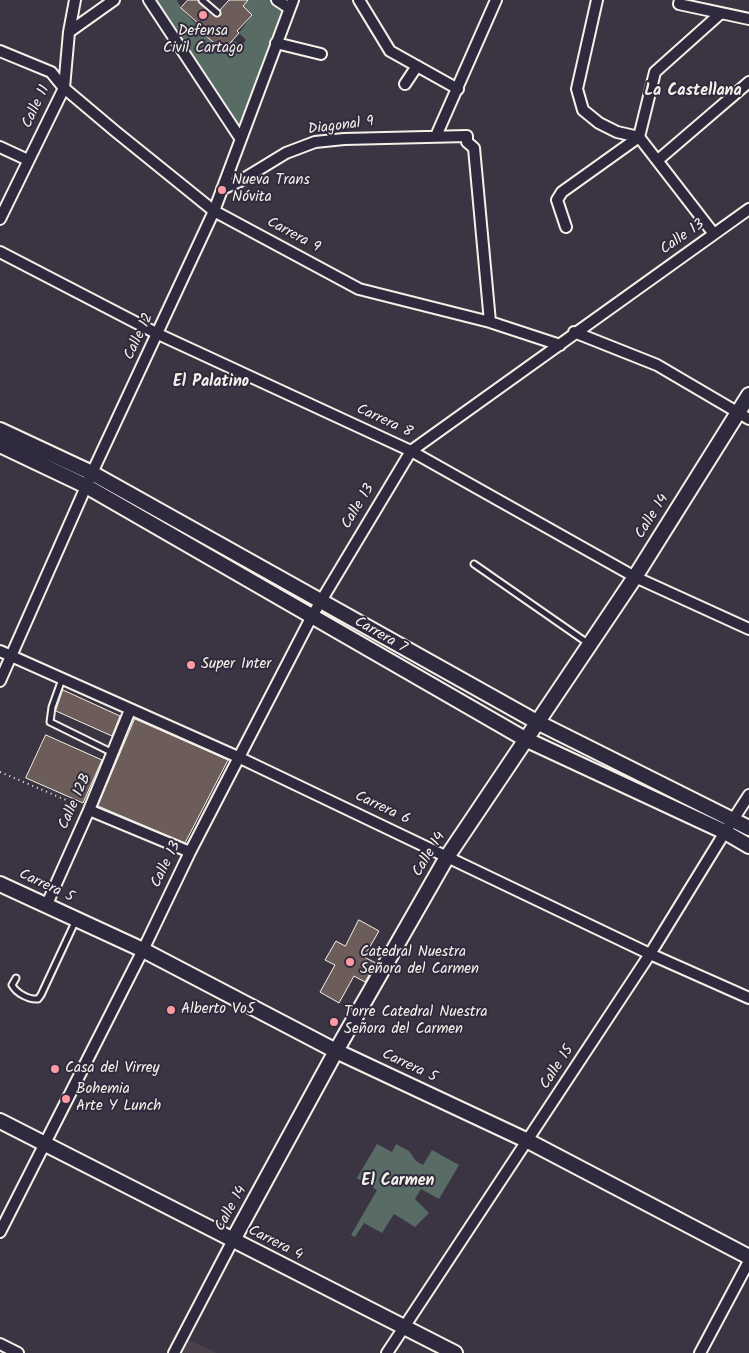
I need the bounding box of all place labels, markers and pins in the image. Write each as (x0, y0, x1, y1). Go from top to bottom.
marker: Defensa Civil Cartago (197, 9, 209, 21)
place label: Defensa Civil Cartago (163, 23, 243, 58)
place label: Nueva Trans Nóvita (232, 172, 310, 207)
marker: Nueva Trans Nóvita (216, 184, 228, 196)
place label: Super Inter (201, 656, 271, 674)
marker: Super Inter (185, 659, 197, 671)
place label: Catedral Nuestra Señora del Carmen (360, 944, 479, 979)
marker: Catedral Nuestra Señora del Carmen (344, 956, 356, 968)
place label: Alberto Vo5 (181, 1001, 255, 1019)
marker: Alberto Vo5 (165, 1004, 177, 1016)
place label: Torre Catedral Nuestra Señora del Carmen (344, 1004, 488, 1039)
marker: Torre Catedral Nuestra Señora del Carmen (328, 1016, 340, 1028)
place label: Casa del Virrey (65, 1060, 160, 1078)
marker: Casa del Virrey (49, 1063, 61, 1075)
place label: Bohemia Arte Y Lunch (76, 1081, 161, 1116)
marker: Bohemia Arte Y Lunch (60, 1093, 72, 1105)

